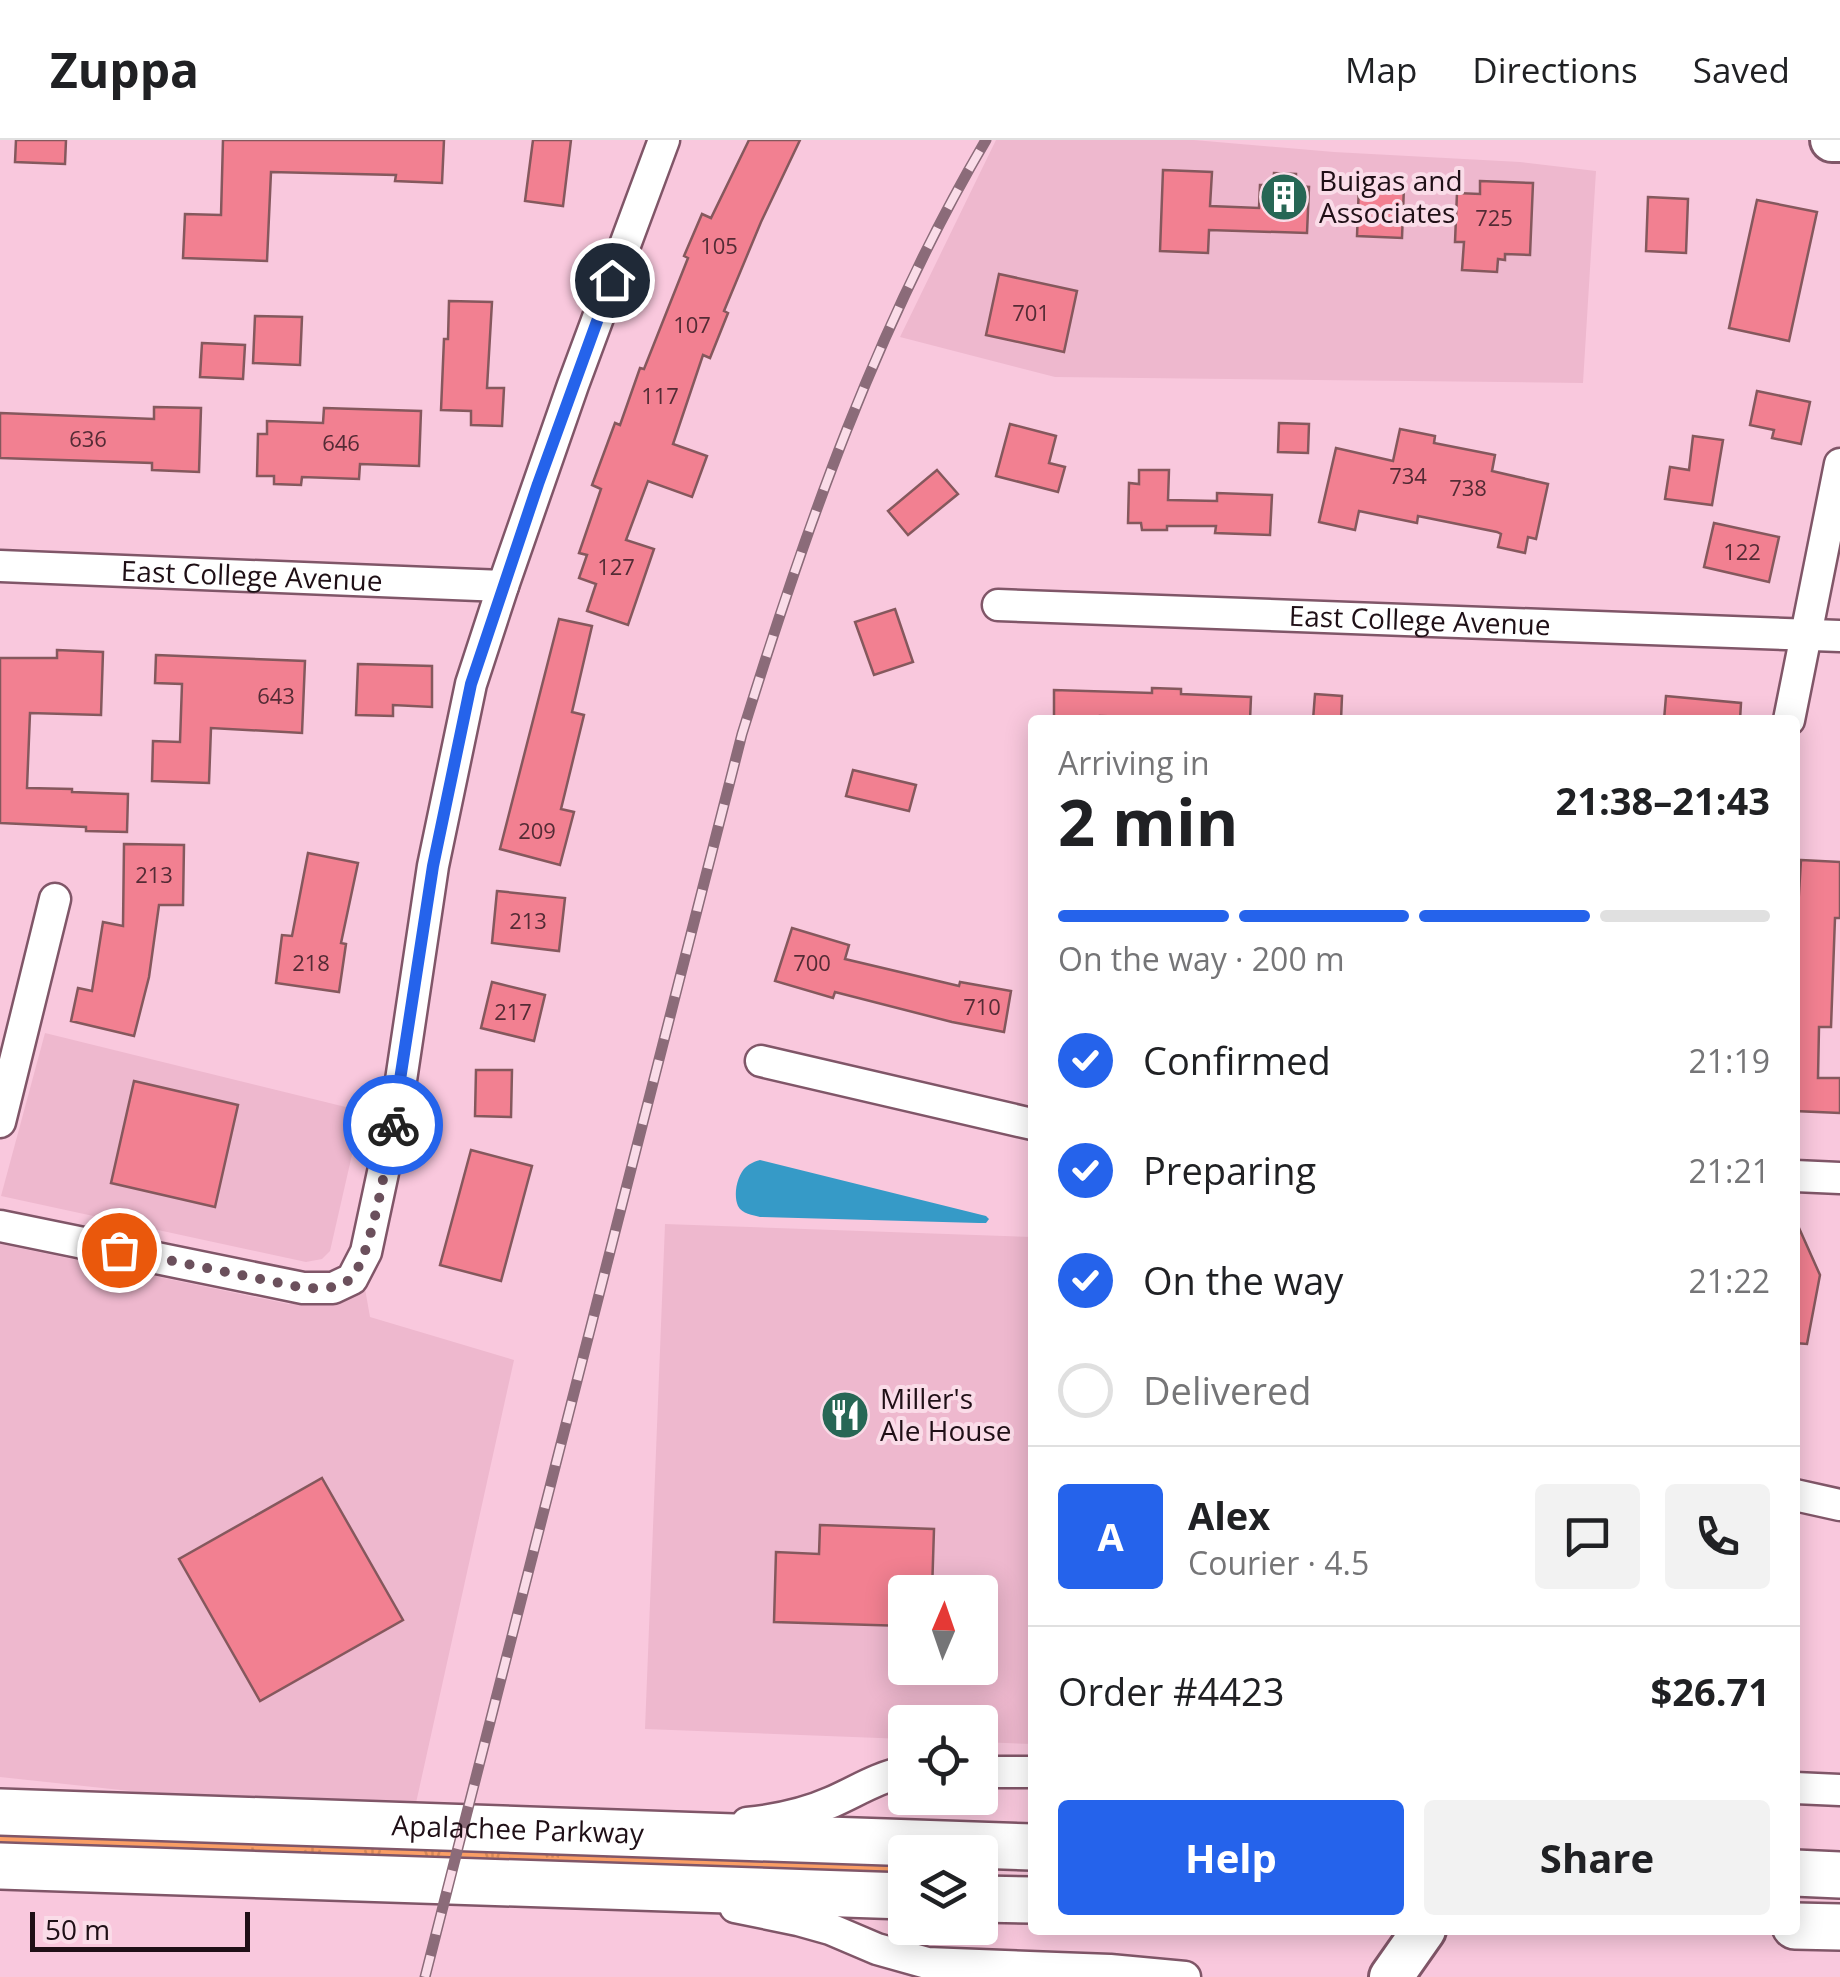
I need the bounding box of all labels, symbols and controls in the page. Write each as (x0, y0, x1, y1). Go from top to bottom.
text: Zuppa (50, 37, 199, 102)
text: Map (1345, 46, 1417, 93)
text: Directions (1472, 46, 1638, 93)
text: Saved (1693, 46, 1790, 93)
place label: Buigas and Associates (1319, 161, 1463, 231)
building icon: Buigas and Associates (1258, 171, 1310, 223)
house number: 725 (1475, 202, 1513, 232)
house number: 105 (700, 230, 738, 260)
pin (570, 238, 655, 323)
icon: home (585, 253, 640, 308)
house number: 701 (1012, 297, 1050, 327)
house number: 107 (673, 309, 711, 339)
house number: 117 (641, 380, 679, 410)
house number: 636 (69, 423, 107, 453)
house number: 646 (322, 427, 360, 457)
house number: 734 (1389, 460, 1427, 490)
house number: 738 (1449, 472, 1487, 502)
house number: 122 (1723, 536, 1761, 566)
street label: East College Avenue (120, 551, 383, 599)
house number: 127 (597, 551, 635, 581)
street label: East College Avenue (1288, 596, 1551, 643)
house number: 643 (257, 680, 295, 710)
text: Arriving in (1058, 741, 1210, 784)
text: 21:38–21:43 (1556, 774, 1770, 826)
text: 2 min (1058, 777, 1238, 865)
house number: 209 (518, 815, 556, 845)
house number: 213 (135, 859, 173, 889)
house number: 213 (509, 905, 547, 935)
text: On the way · 200 m (1058, 937, 1345, 980)
house number: 218 (292, 947, 330, 977)
house number: 700 (793, 947, 831, 977)
house number: 710 (963, 991, 1001, 1021)
house number: 217 (494, 996, 532, 1026)
icon: check (1058, 1033, 1113, 1088)
text: Confirmed (1143, 1034, 1331, 1086)
text: 21:19 (1688, 1039, 1770, 1082)
courier (343, 1075, 443, 1175)
icon: bike (366, 1098, 421, 1153)
icon: check (1058, 1143, 1113, 1198)
text: Preparing (1143, 1144, 1316, 1196)
text: 21:21 (1688, 1149, 1770, 1192)
pin (77, 1208, 162, 1293)
icon: bag (92, 1223, 147, 1278)
icon: check (1058, 1253, 1113, 1308)
text: On the way (1143, 1254, 1343, 1306)
text: 21:22 (1688, 1259, 1770, 1302)
text: Delivered (1143, 1364, 1312, 1416)
place label: Miller's Ale House (880, 1379, 1012, 1449)
restaurant icon: Miller's Ale House (819, 1389, 871, 1441)
button: chat (1535, 1484, 1640, 1589)
button: phone (1665, 1484, 1770, 1589)
text: Alex (1188, 1489, 1270, 1541)
text: A (1097, 1510, 1124, 1562)
text: Courier · 4.5 (1188, 1541, 1369, 1584)
north arrow (888, 1575, 998, 1685)
map controls (888, 1575, 998, 1945)
text: Order #4423 (1058, 1665, 1285, 1717)
text: $26.71 (1651, 1665, 1770, 1717)
button: locate (888, 1705, 998, 1815)
button: Help (1058, 1800, 1404, 1915)
button: Share (1424, 1800, 1770, 1915)
street label: Apalachee Parkway (391, 1805, 645, 1852)
button: layers (888, 1835, 998, 1945)
scale bar (30, 1907, 250, 1952)
text: 50 m (45, 1910, 110, 1948)

